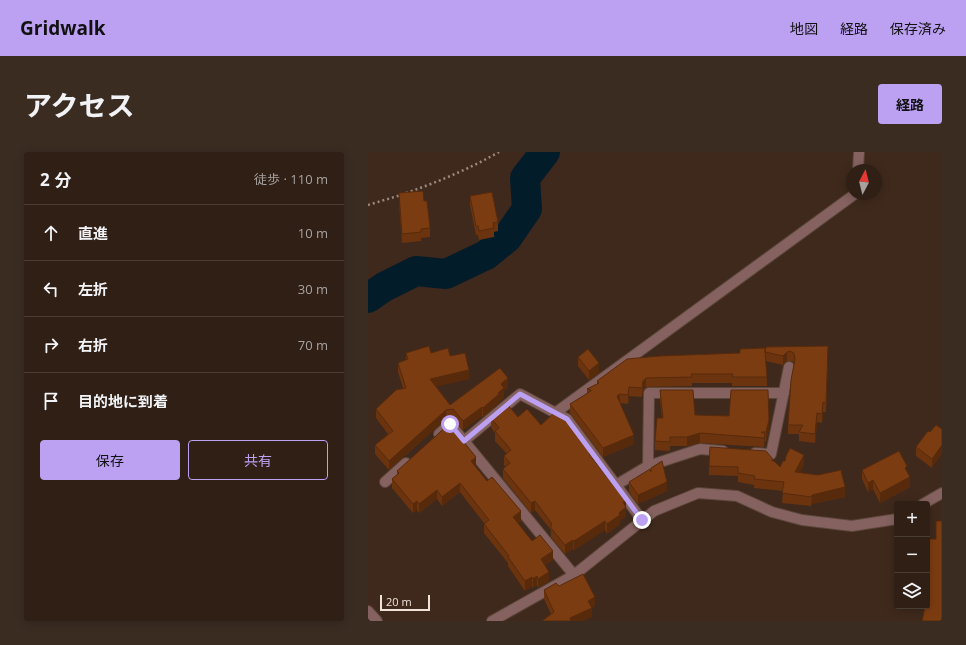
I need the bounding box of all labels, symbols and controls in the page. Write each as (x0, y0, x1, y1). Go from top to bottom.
text: Gridwalk (20, 15, 106, 41)
text: 地図 (790, 19, 818, 38)
text: 経路 (840, 19, 868, 38)
text: 保存済み (890, 19, 946, 38)
button: 経路 (878, 84, 942, 124)
text: アクセス (24, 86, 135, 124)
north arrow (846, 164, 882, 200)
text: 2 分 (40, 168, 71, 191)
text: 徒歩 · 110 m (254, 170, 328, 188)
icon: ahead (40, 222, 62, 244)
text: 直進 (78, 223, 108, 243)
text: 10 m (298, 224, 328, 242)
icon: left (40, 278, 62, 300)
text: 左折 (78, 279, 108, 299)
text: 30 m (298, 280, 328, 298)
icon: right (40, 334, 62, 356)
text: 右折 (78, 335, 108, 355)
text: 70 m (298, 336, 328, 354)
icon: arrive (40, 390, 62, 412)
text: 目的地に到着 (78, 391, 168, 411)
route start (441, 415, 459, 433)
button: 保存 (40, 440, 180, 480)
button: 共有 (188, 440, 328, 480)
map controls (894, 501, 930, 609)
button: + (894, 501, 930, 537)
route end (633, 511, 651, 529)
button: − (894, 537, 930, 573)
button: layers (894, 573, 930, 609)
scale bar (380, 593, 430, 612)
text: 20 m (386, 594, 412, 609)

